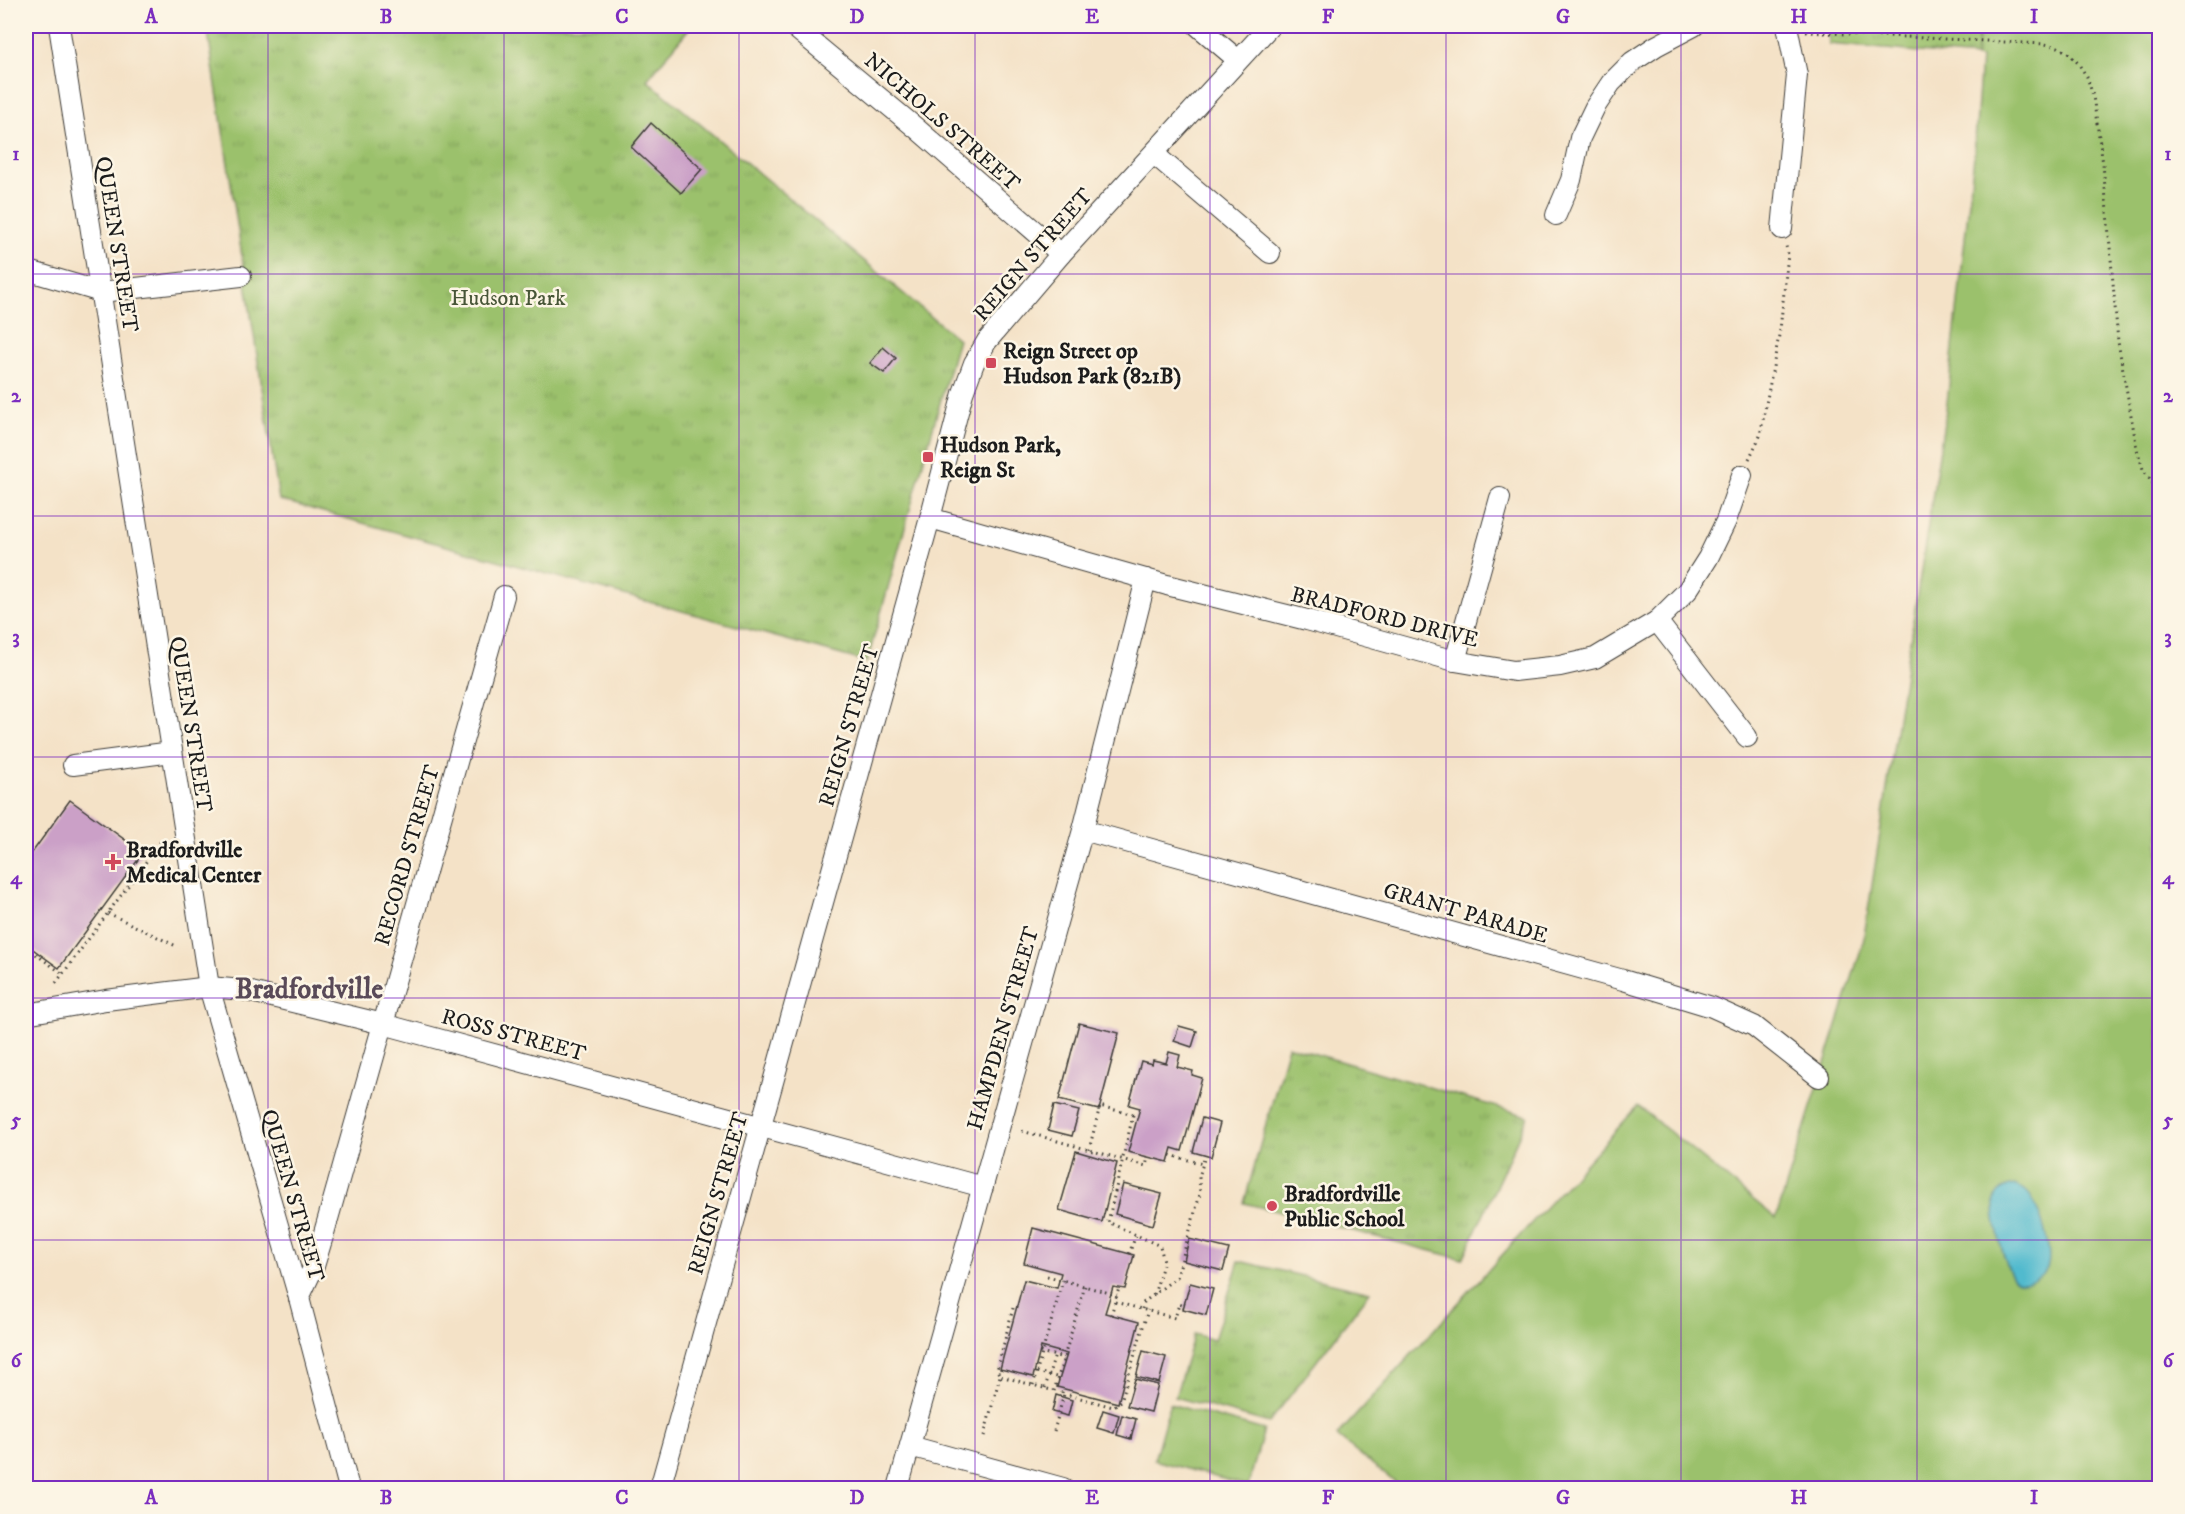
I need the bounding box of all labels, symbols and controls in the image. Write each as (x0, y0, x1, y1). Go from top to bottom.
text: A (144, 5, 159, 30)
text: B (380, 5, 392, 30)
text: C (615, 5, 629, 30)
text: D (850, 5, 865, 30)
text: E (1085, 5, 1099, 30)
text: F (1322, 5, 1335, 30)
text: G (1556, 5, 1570, 30)
text: H (1791, 5, 1808, 30)
text: I (2030, 5, 2038, 30)
street label: NICHOLS STREET (858, 47, 1026, 197)
text: 1 (12, 142, 20, 167)
text: 1 (2164, 142, 2172, 167)
street label: QUEEN STREET (89, 154, 144, 334)
street label: REIGN STREET (968, 183, 1099, 327)
park label: Hudson Park (450, 285, 566, 312)
place label: Reign Street op Hudson Park (821B) (1003, 338, 1181, 390)
marker: Reign Street op Hudson Park (821B) (984, 356, 998, 370)
text: 2 (11, 384, 22, 409)
text: 2 (2163, 384, 2174, 409)
place label: Hudson Park, Reign St (940, 432, 1061, 484)
marker: Hudson Park, Reign St (921, 450, 935, 464)
street label: BRADFORD DRIVE (1288, 581, 1481, 654)
text: 3 (12, 625, 20, 650)
text: 3 (2164, 625, 2172, 650)
street label: QUEEN STREET (163, 634, 218, 814)
street label: REIGN STREET (813, 641, 886, 810)
street label: RECORD STREET (369, 762, 446, 949)
place label: Bradfordville Medical Center (126, 837, 262, 889)
marker: Bradfordville Medical Center (104, 853, 122, 871)
text: 4 (10, 866, 23, 891)
text: 4 (2162, 866, 2175, 891)
street label: GRANT PARADE (1380, 877, 1551, 950)
street label: HAMPDEN STREET (961, 923, 1046, 1133)
district label: Bradfordville (235, 972, 384, 1007)
street label: ROSS STREET (438, 1003, 589, 1068)
street label: QUEEN STREET (255, 1106, 330, 1285)
text: 5 (10, 1108, 21, 1133)
text: 5 (2162, 1108, 2173, 1133)
street label: REIGN STREET (682, 1109, 755, 1278)
place label: Bradfordville Public School (1284, 1181, 1405, 1233)
marker: Bradfordville Public School (1265, 1199, 1279, 1213)
text: 6 (11, 1349, 23, 1374)
text: 6 (2163, 1349, 2175, 1374)
text: A (144, 1486, 159, 1511)
text: B (380, 1486, 392, 1511)
text: C (615, 1486, 629, 1511)
text: D (850, 1486, 865, 1511)
text: E (1085, 1486, 1099, 1511)
text: F (1322, 1486, 1335, 1511)
text: G (1556, 1486, 1570, 1511)
text: H (1791, 1486, 1808, 1511)
text: I (2030, 1486, 2038, 1511)

